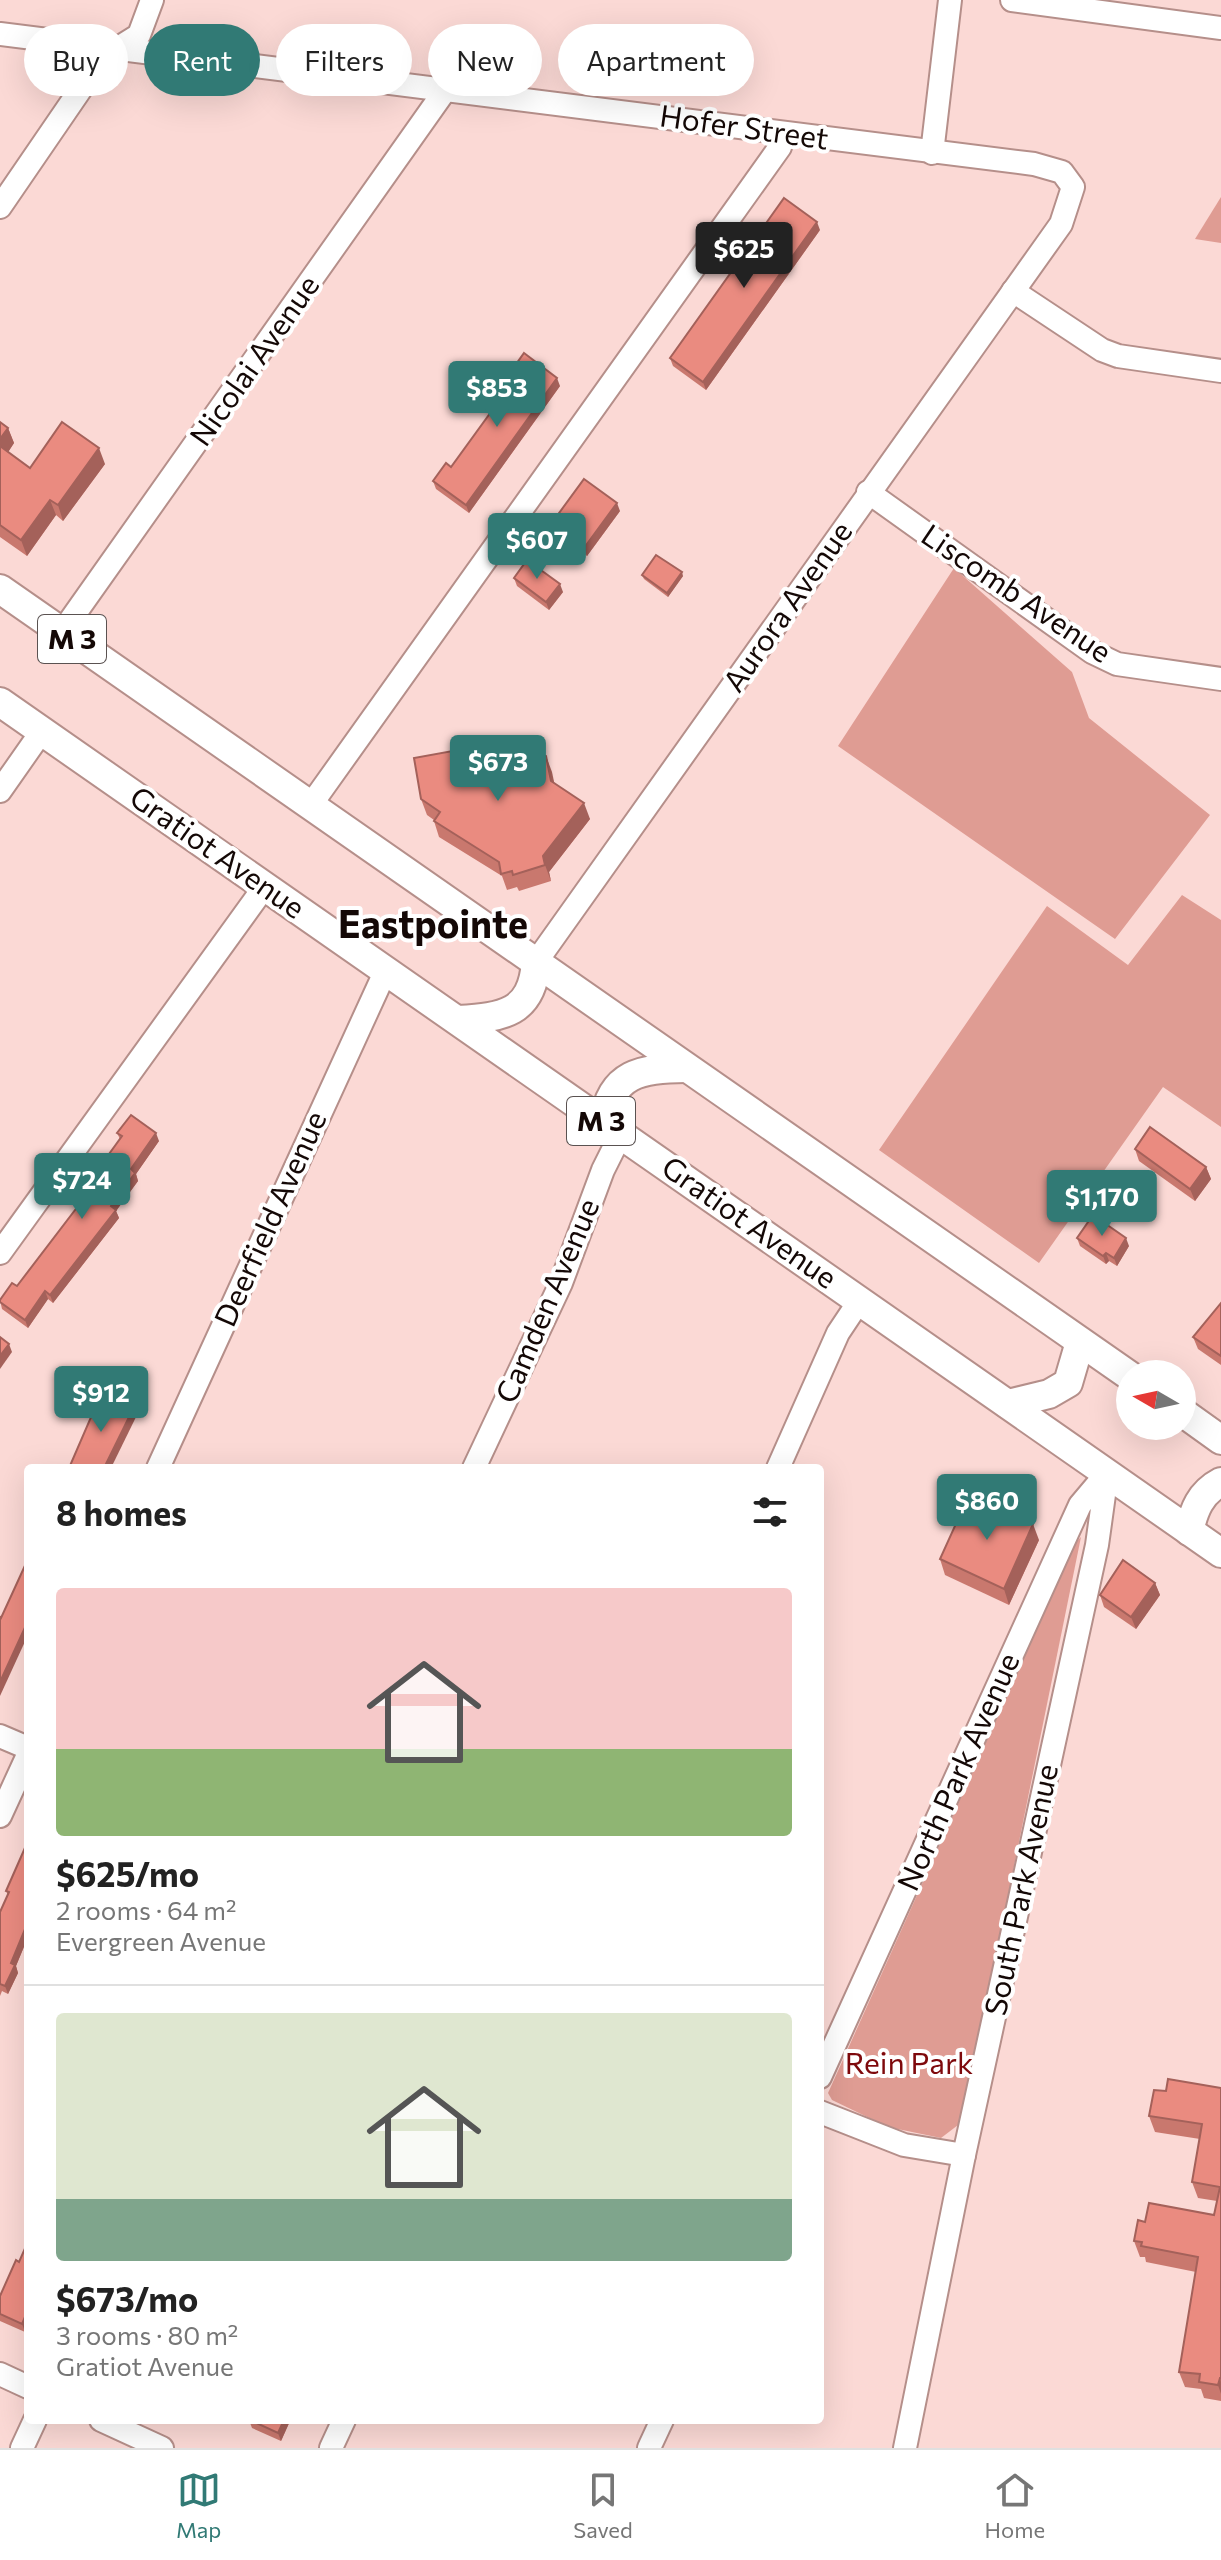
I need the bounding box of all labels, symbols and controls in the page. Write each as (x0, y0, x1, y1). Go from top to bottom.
chip: Buy (24, 24, 128, 96)
chip: Rent (144, 24, 260, 96)
chip: Filters (276, 24, 412, 96)
chip: New (428, 24, 542, 96)
chip: Apartment (558, 24, 754, 96)
street label: Hofer Street (658, 95, 831, 156)
pin: $625 (697, 222, 791, 290)
text: $625 (714, 232, 774, 263)
street label: Nicolai Avenue (180, 267, 325, 452)
pin: $853 (450, 361, 544, 429)
text: $853 (466, 371, 528, 402)
pin: $607 (490, 513, 584, 581)
street label: Aurora Avenue (714, 513, 858, 698)
street label: Liscomb Avenue (915, 515, 1119, 669)
text: $607 (506, 523, 568, 554)
road number: M 3 (38, 615, 106, 663)
pin: $673 (451, 735, 545, 803)
text: $673 (468, 745, 528, 776)
street label: Gratiot Avenue (124, 777, 313, 925)
district label: Eastpointe (338, 899, 528, 946)
road number: M 3 (567, 1097, 635, 1145)
street label: Deerfield Avenue (205, 1105, 333, 1331)
street label: Gratiot Avenue (656, 1147, 845, 1295)
pin: $724 (35, 1153, 129, 1221)
text: $724 (52, 1163, 112, 1194)
pin: $1,170 (1037, 1170, 1167, 1238)
text: $1,170 (1065, 1180, 1139, 1211)
street label: Camden Avenue (486, 1192, 605, 1408)
north arrow (1116, 1360, 1196, 1440)
map controls (1116, 1360, 1196, 1440)
pin: $912 (54, 1366, 148, 1434)
text: $912 (72, 1376, 130, 1407)
pin: $860 (940, 1474, 1034, 1542)
text: $860 (955, 1484, 1019, 1515)
icon: filters (748, 1490, 792, 1534)
text: 8 homes (56, 1491, 187, 1533)
icon: home (352, 1640, 496, 1784)
street label: North Park Avenue (888, 1646, 1026, 1896)
street label: South Park Avenue (975, 1760, 1064, 2019)
text: $625/mo (56, 1852, 199, 1894)
text: 2 rooms · 64 m² (56, 1894, 237, 1925)
text: Evergreen Avenue (56, 1925, 266, 1956)
park label: Rein Park (845, 2043, 973, 2080)
icon: home (352, 2065, 496, 2209)
text: $673/mo (56, 2277, 198, 2319)
text: 3 rooms · 80 m² (56, 2319, 238, 2350)
text: Gratiot Avenue (56, 2350, 234, 2381)
tab: Map (176, 2468, 221, 2543)
tab: Saved (573, 2468, 633, 2543)
tab: Home (985, 2468, 1045, 2543)

